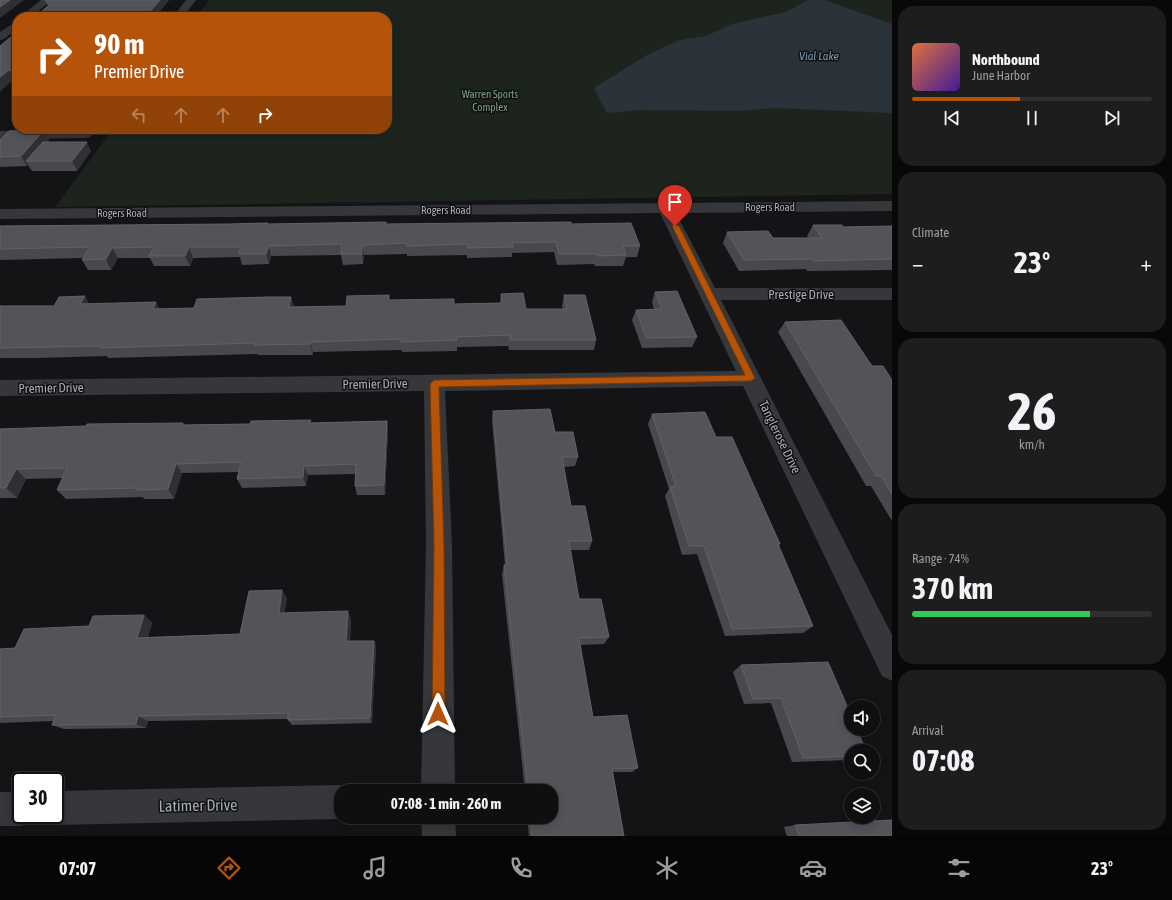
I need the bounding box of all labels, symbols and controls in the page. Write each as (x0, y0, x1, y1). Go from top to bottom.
icon: right (28, 28, 80, 80)
text: 90 m (94, 28, 144, 60)
water label: Vial Lake (799, 49, 839, 63)
text: Northbound (972, 51, 1040, 68)
text: Premier Drive (94, 61, 184, 82)
text: June Harbor (972, 68, 1030, 83)
park label: Warren Sports Complex (462, 88, 518, 113)
icon: left (128, 104, 150, 126)
icon: ahead (170, 104, 192, 126)
icon: ahead (212, 104, 234, 126)
icon: right (254, 104, 276, 126)
icon: previous (941, 107, 963, 129)
icon: pause (1021, 107, 1043, 129)
icon: next (1101, 107, 1123, 129)
pin (658, 185, 692, 226)
icon: arrive (664, 191, 686, 213)
street label: Rogers Road (745, 201, 795, 213)
street label: Rogers Road (421, 204, 471, 216)
street label: Rogers Road (97, 207, 147, 219)
text: Climate (912, 225, 949, 240)
text: 23° (1014, 245, 1050, 279)
text: − (912, 250, 923, 276)
text: + (1141, 250, 1152, 276)
street label: Prestige Drive (768, 287, 834, 302)
street label: Premier Drive (342, 376, 408, 392)
street label: Premier Drive (18, 380, 84, 396)
text: 26 (1008, 381, 1056, 441)
street label: Tanglerose Drive (756, 398, 804, 476)
text: km/h (1019, 437, 1045, 452)
text: Range · 74% (912, 551, 969, 566)
text: 370 km (912, 571, 993, 605)
position arrow (417, 693, 459, 735)
map controls (844, 700, 880, 824)
button: sound (844, 700, 880, 736)
text: Arrival (912, 723, 944, 738)
text: 07:08 (912, 743, 974, 777)
button: search (844, 744, 880, 780)
speed limit sign: 30 (12, 772, 64, 824)
button: layers (844, 788, 880, 824)
street label: Latimer Drive (159, 795, 237, 815)
text: 07:08 · 1 min · 260 m (391, 795, 501, 812)
icon: directions (215, 854, 243, 882)
icon: music (361, 854, 389, 882)
icon: phone (507, 854, 535, 882)
icon: climate (653, 854, 681, 882)
icon: car (799, 854, 827, 882)
icon: filters (945, 854, 973, 882)
text: 07:07 (59, 858, 96, 879)
text: 23° (1091, 858, 1113, 879)

